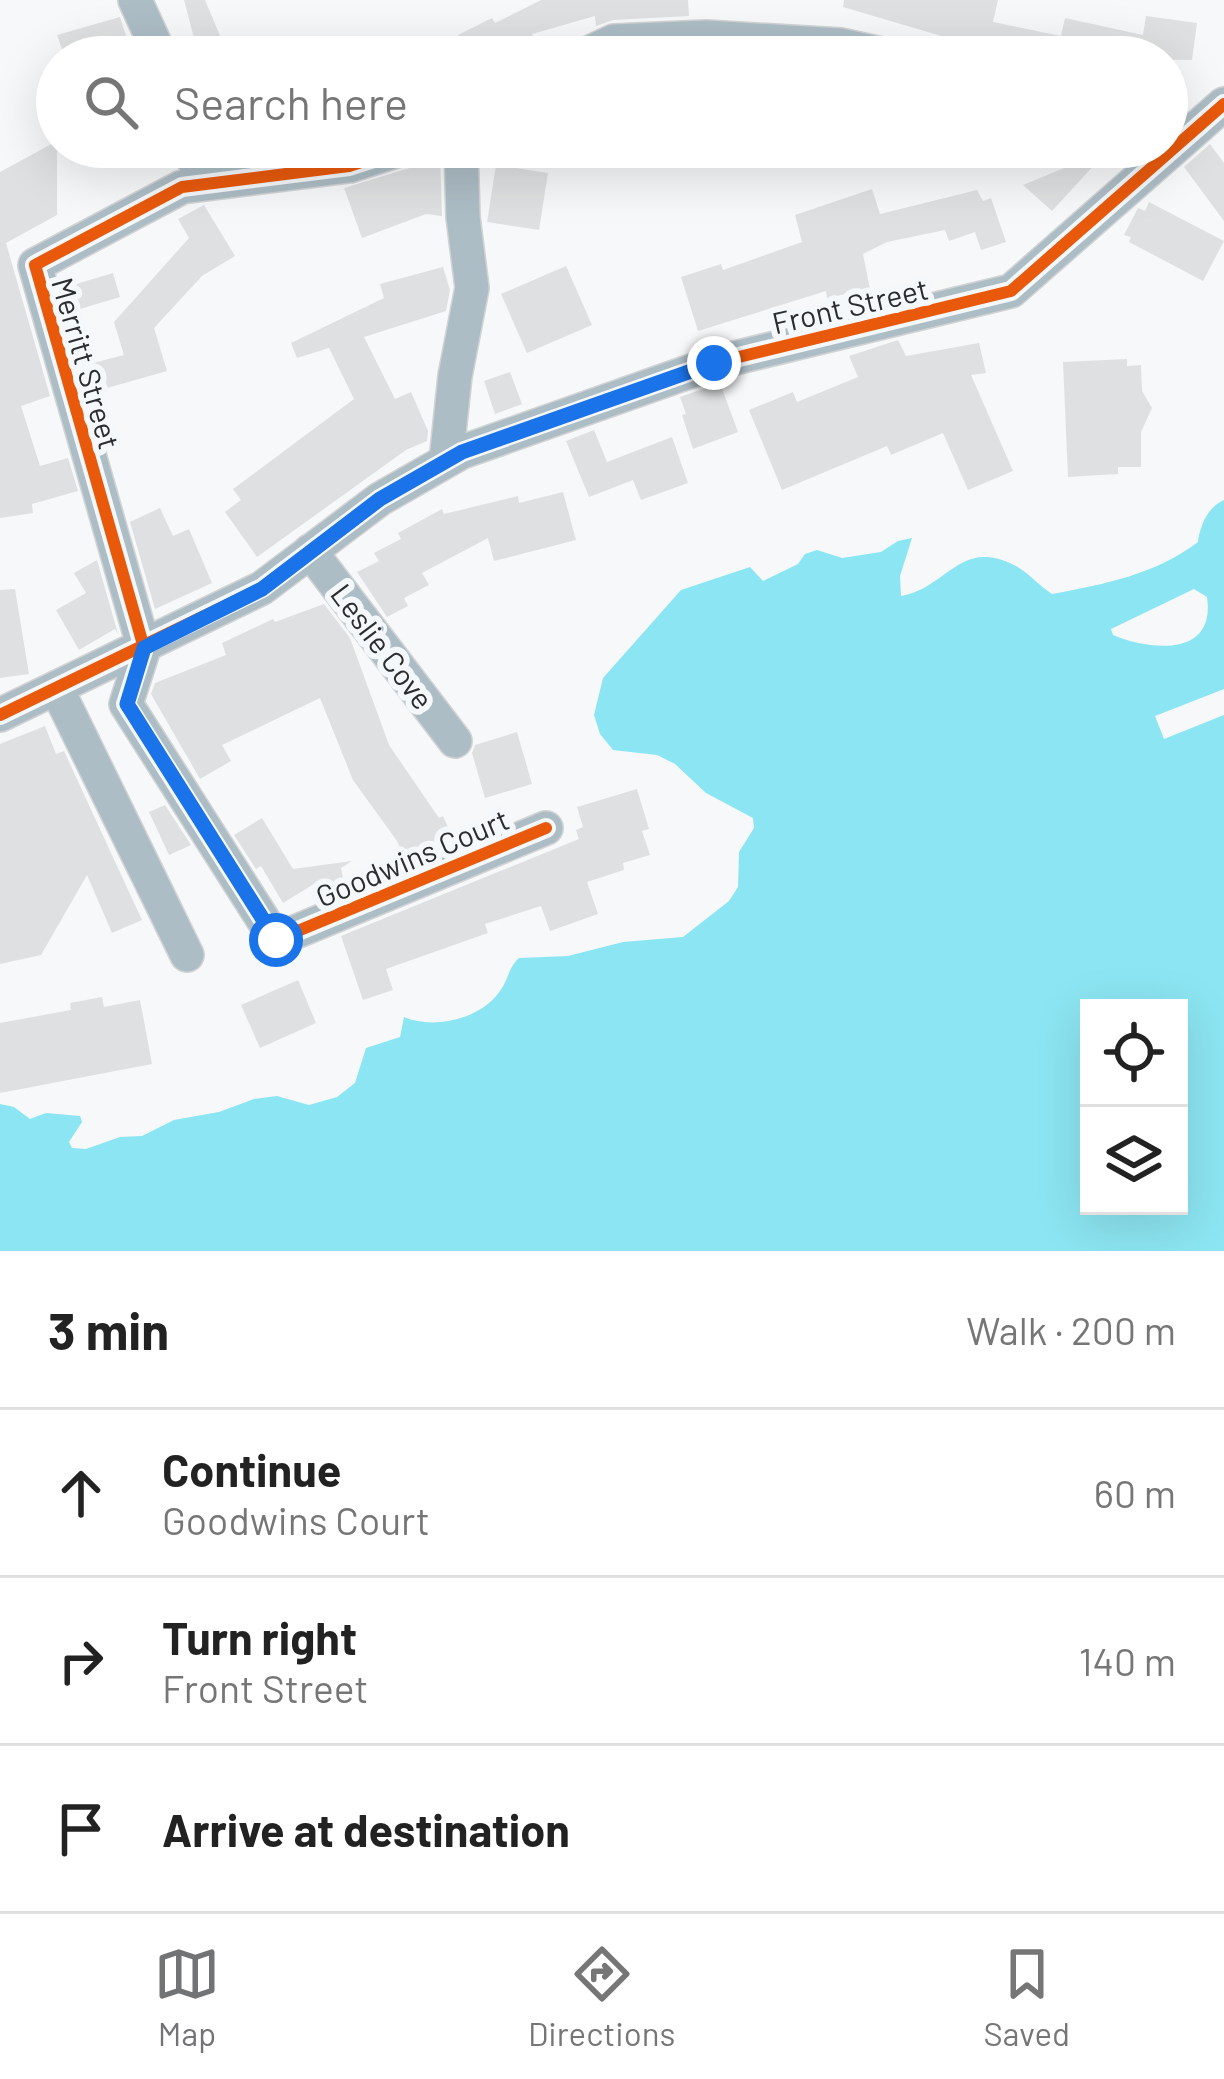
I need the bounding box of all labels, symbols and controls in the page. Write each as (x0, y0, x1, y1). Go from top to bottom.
search box (36, 36, 1188, 168)
icon: search (78, 69, 144, 135)
text: Search here (174, 75, 408, 129)
street label: Front Street (769, 270, 931, 340)
street label: Merritt Street (45, 273, 129, 453)
route end (687, 336, 741, 390)
street label: Leslie Cove (324, 576, 442, 716)
street label: Goodwins Court (310, 800, 514, 914)
route start (249, 913, 303, 967)
map controls (1080, 999, 1188, 1215)
button: locate (1080, 999, 1188, 1107)
button: layers (1080, 1107, 1188, 1215)
text: 3 min (48, 1299, 169, 1360)
text: Walk · 200 m (966, 1306, 1176, 1353)
text: Continue (162, 1442, 341, 1496)
icon: ahead (48, 1460, 114, 1526)
text: 60 m (1094, 1469, 1176, 1516)
text: Goodwins Court (162, 1496, 430, 1543)
text: Turn right (162, 1610, 357, 1664)
icon: right (48, 1628, 114, 1694)
text: 140 m (1079, 1637, 1176, 1684)
text: Front Street (162, 1664, 368, 1711)
icon: arrive (48, 1796, 114, 1862)
text: Arrive at destination (162, 1802, 570, 1856)
tab: Map (154, 1941, 220, 2053)
tab: Directions (528, 1941, 675, 2053)
tab: Saved (983, 1941, 1070, 2053)

